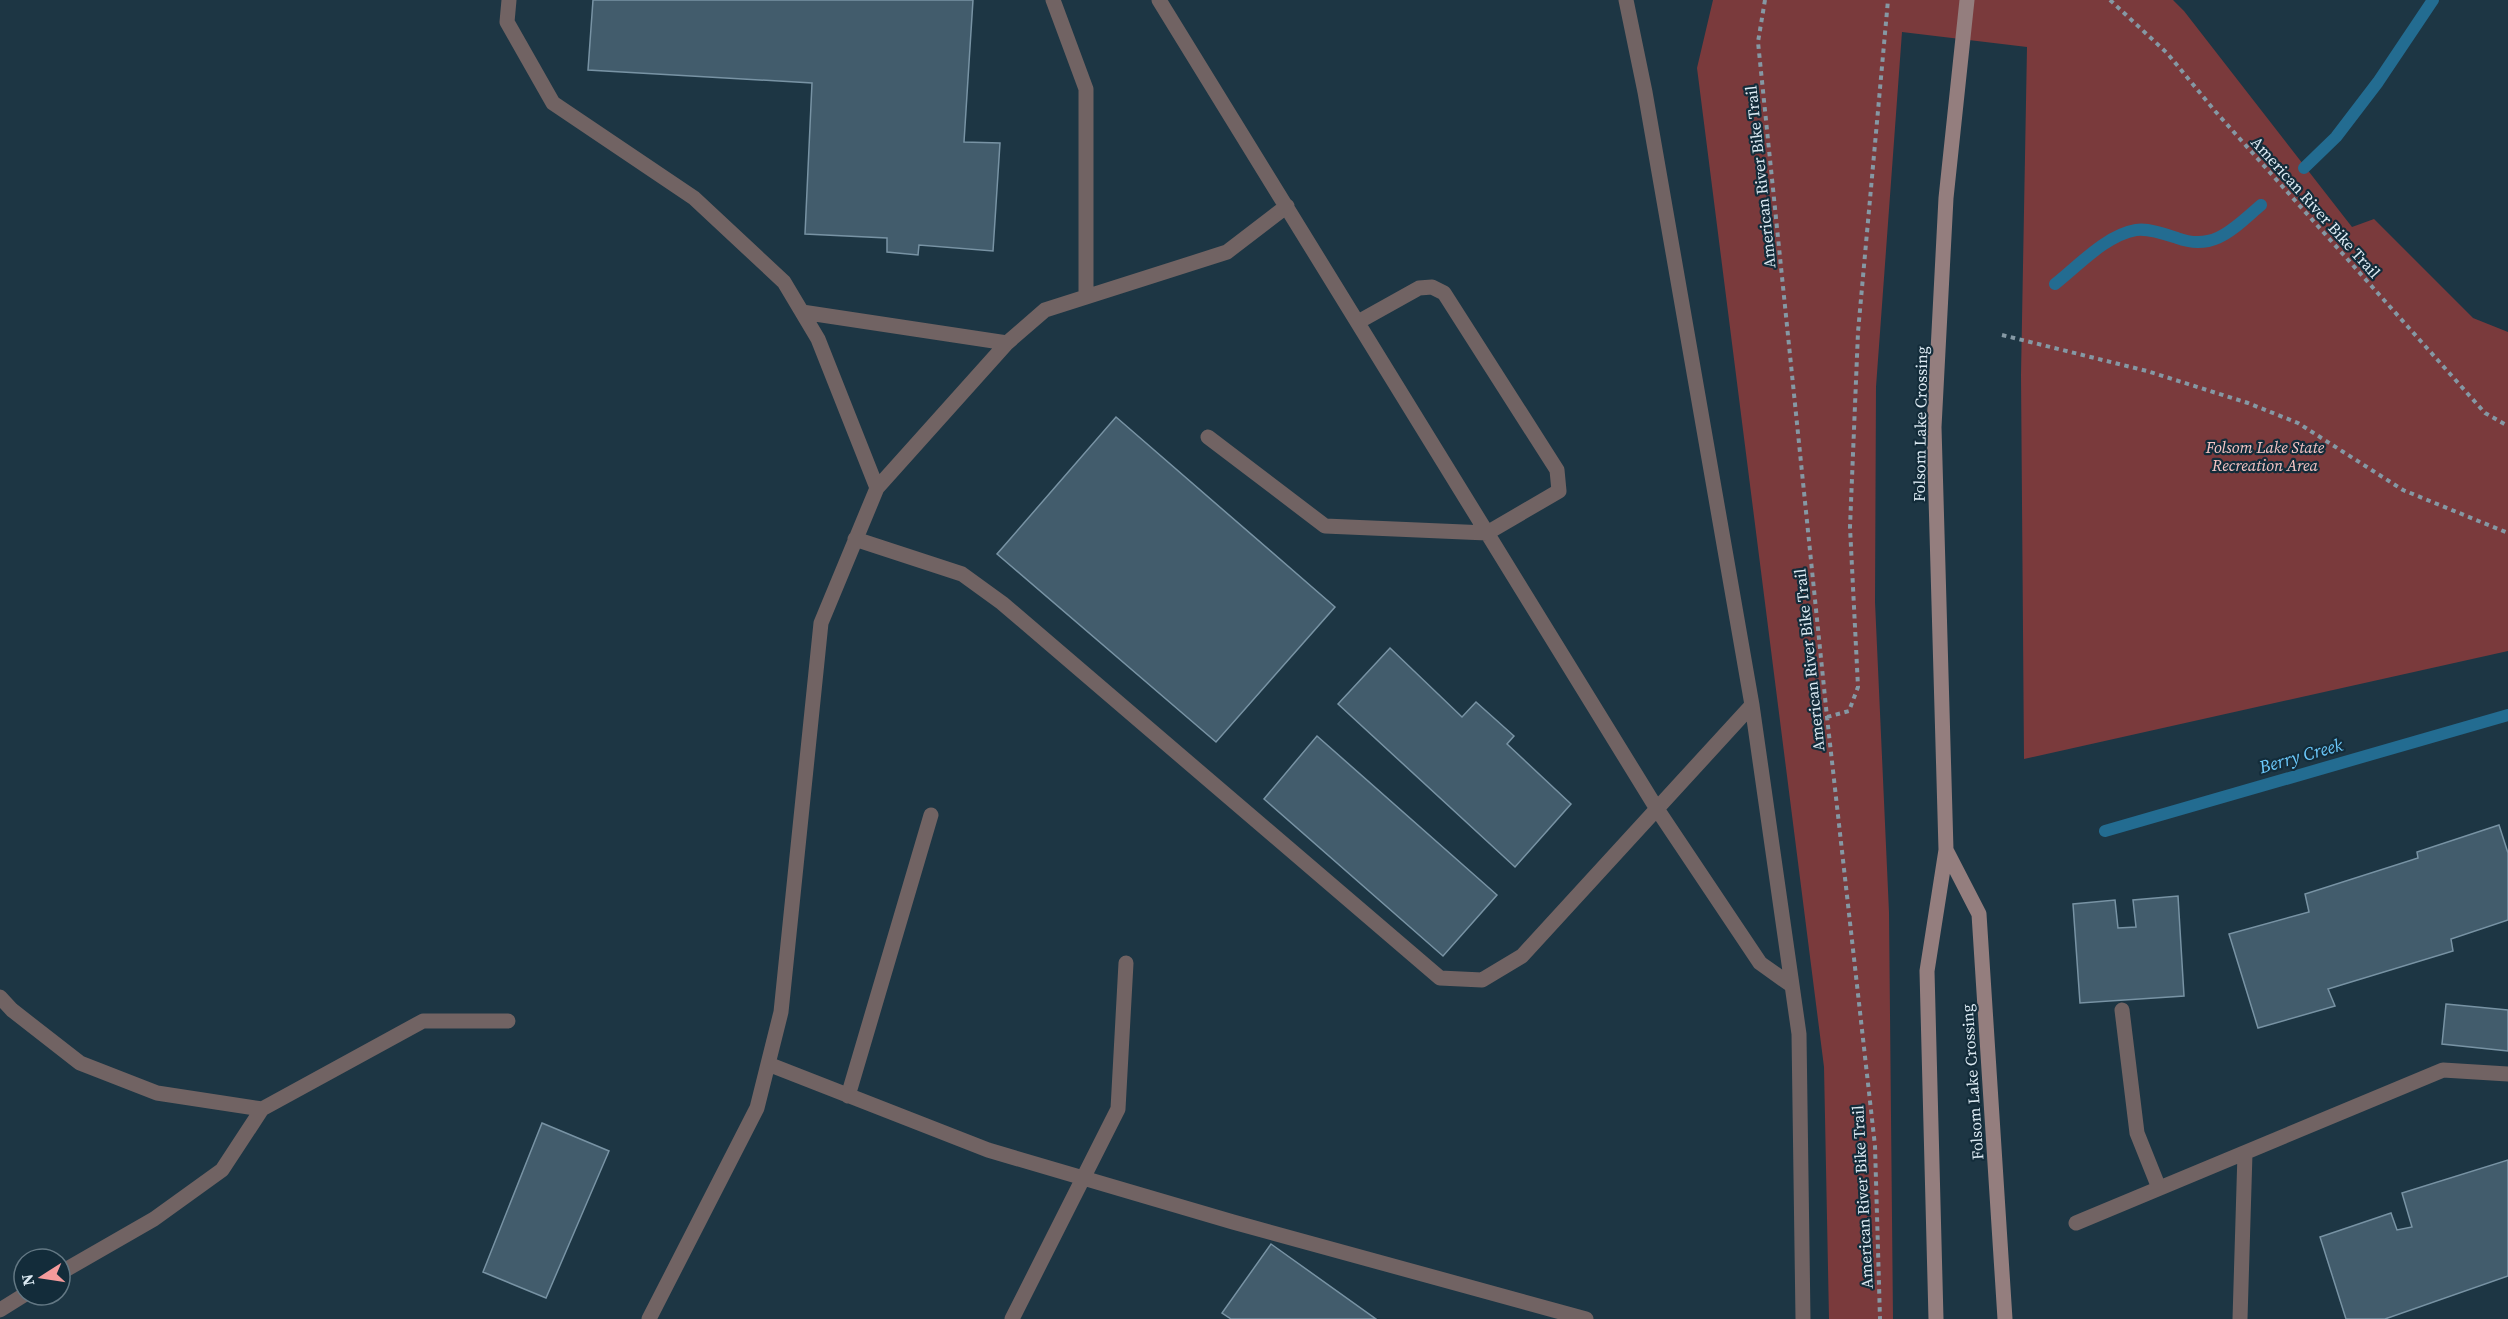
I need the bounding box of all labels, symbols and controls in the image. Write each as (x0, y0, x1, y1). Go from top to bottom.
street label: American River Bike Trail (1739, 84, 1781, 269)
street label: American River Bike Trail (2246, 131, 2386, 283)
street label: Folsom Lake Crossing (1908, 346, 1932, 502)
park label: Folsom Lake State Recreation Area (2205, 436, 2325, 476)
street label: American River Bike Trail (1788, 567, 1830, 752)
water label: Berry Creek (2255, 732, 2346, 780)
street label: Folsom Lake Crossing (1956, 1003, 1988, 1161)
street label: American River Bike Trail (1846, 1104, 1878, 1289)
north arrow (12, 1247, 72, 1307)
text: N (15, 1272, 39, 1288)

